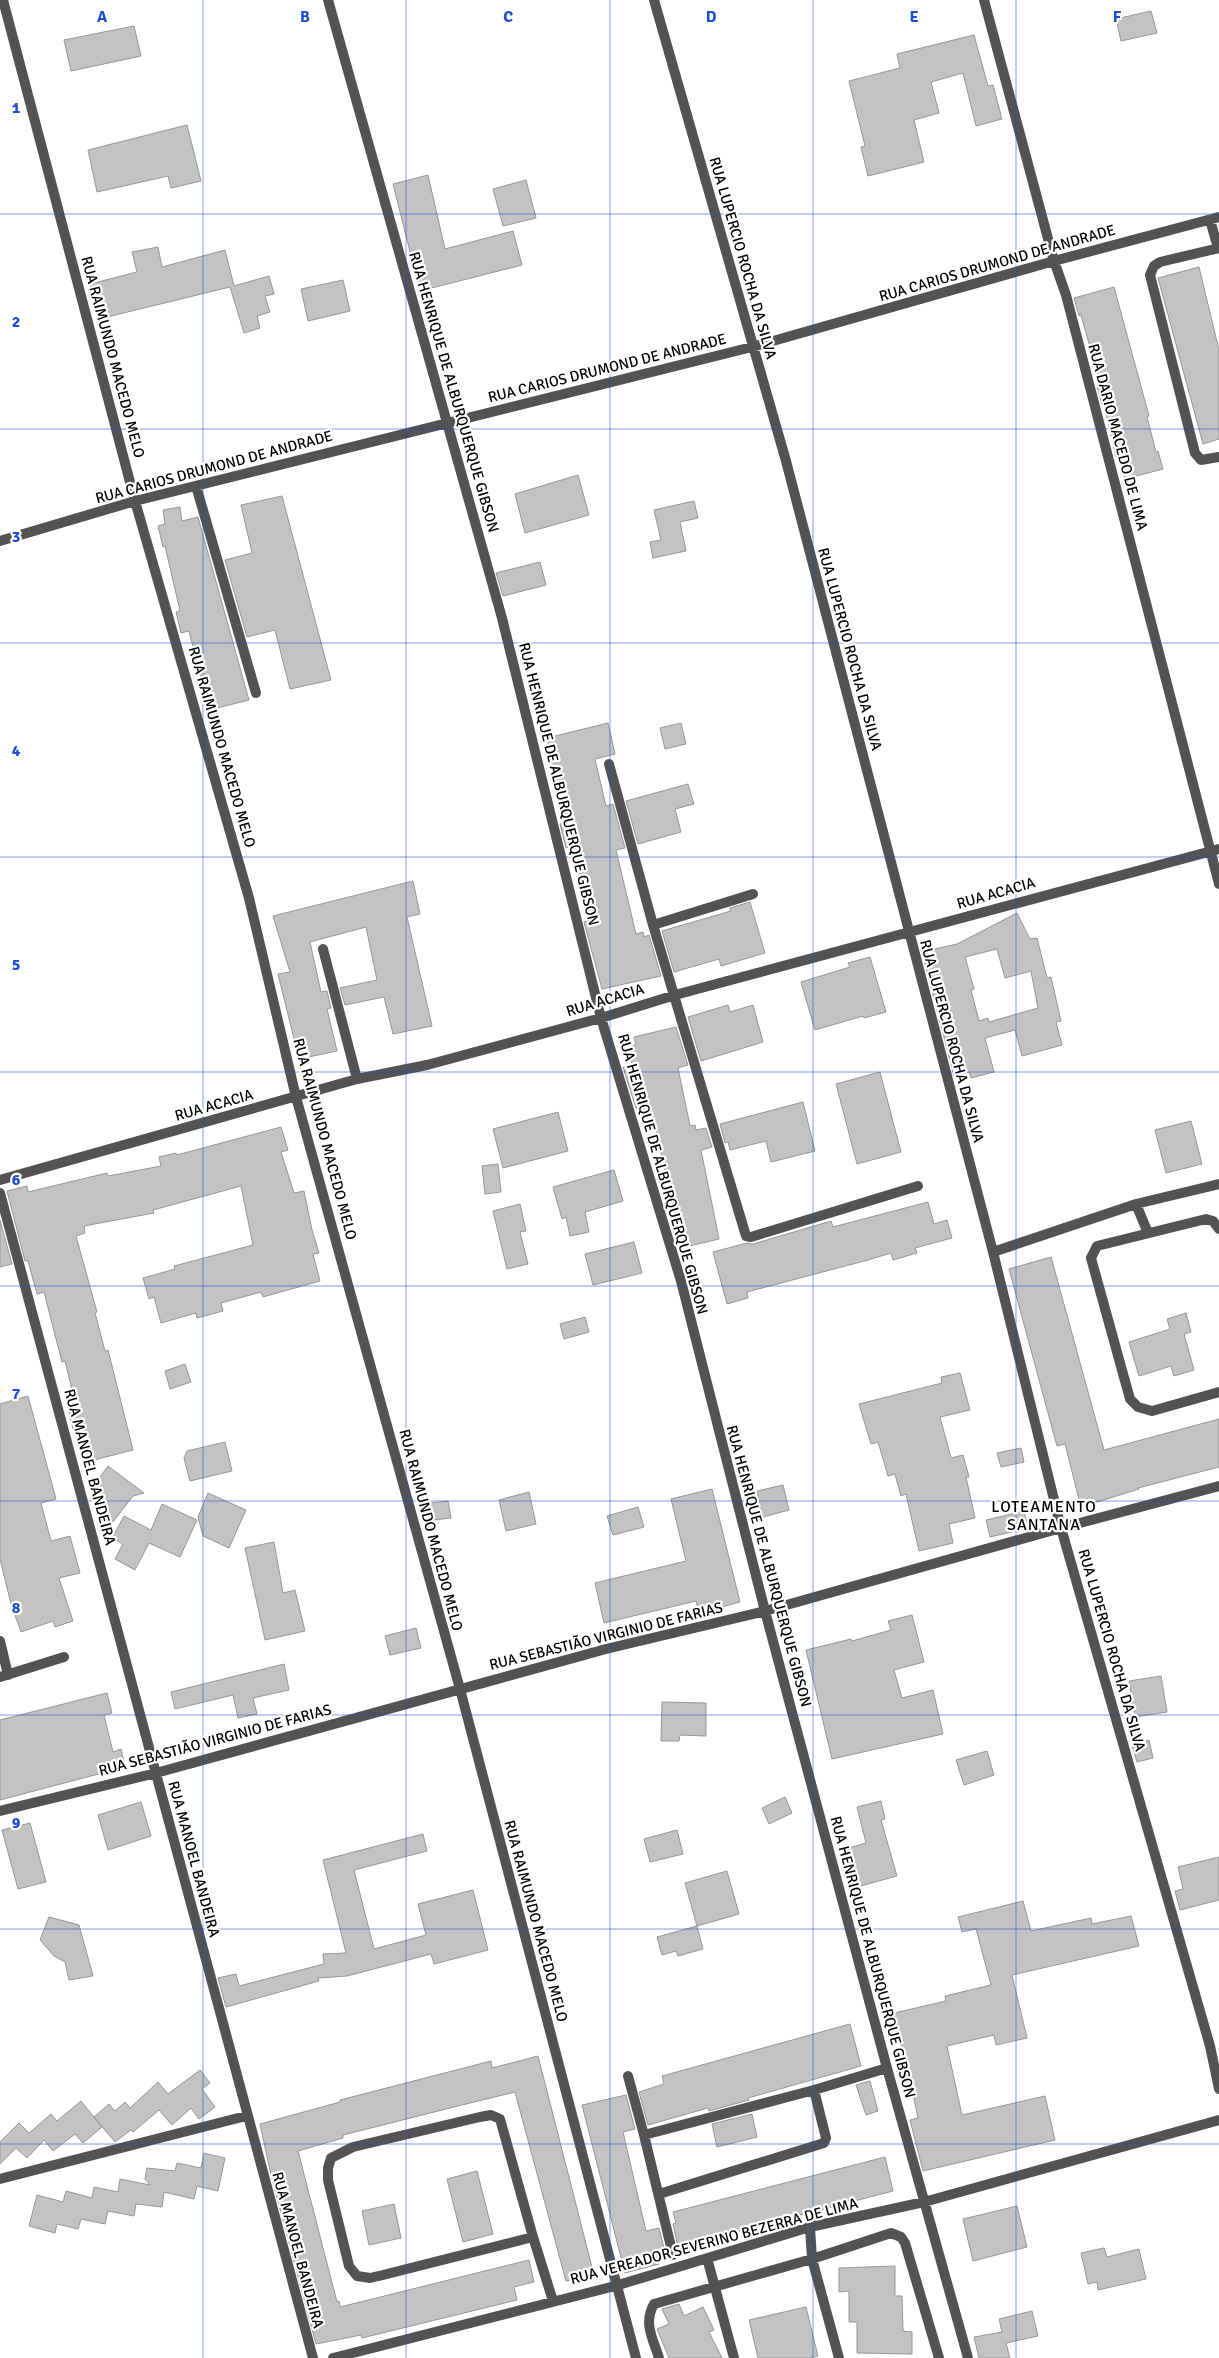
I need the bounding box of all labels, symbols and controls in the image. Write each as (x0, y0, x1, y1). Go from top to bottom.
text: A (97, 7, 108, 27)
text: B (300, 7, 310, 27)
text: C (503, 7, 513, 27)
text: D (706, 7, 717, 27)
text: E (909, 7, 919, 27)
text: F (1113, 7, 1122, 27)
text: 1 (12, 98, 21, 118)
street label: RUA LUPERCIO ROCHA DA SILVA (705, 155, 781, 361)
street label: RUA CARIOS DRUMOND DE ANDRADE (877, 221, 1117, 305)
street label: RUA HENRIQUE DE ALBURQUERQUE GIBSON (405, 250, 503, 534)
street label: RUA RAIMUNDO MACEDO MELO (77, 254, 149, 460)
text: 2 (12, 312, 20, 332)
street label: RUA CARIOS DRUMOND DE ANDRADE (486, 330, 728, 406)
street label: RUA DARIO MACEDO DE LIMA (1084, 342, 1152, 532)
street label: RUA CARIOS DRUMOND DE ANDRADE (93, 427, 335, 507)
text: 3 (12, 527, 20, 547)
street label: RUA LUPERCIO ROCHA DA SILVA (814, 546, 886, 752)
street label: RUA HENRIQUE DE ALBURQUERQUE GIBSON (515, 641, 603, 927)
street label: RUA RAIMUNDO MACEDO MELO (185, 644, 259, 850)
text: 4 (12, 741, 21, 761)
street label: RUA ACACIA (955, 873, 1037, 913)
street label: RUA LUPERCIO ROCHA DA SILVA (916, 938, 988, 1144)
text: 5 (12, 955, 20, 975)
street label: RUA ACACIA (564, 980, 646, 1020)
street label: RUA HENRIQUE DE ALBURQUERQUE GIBSON (614, 1032, 712, 1316)
street label: RUA RAIMUNDO MACEDO MELO (289, 1036, 361, 1242)
street label: RUA ACACIA (173, 1085, 255, 1125)
text: 6 (12, 1170, 21, 1190)
text: 7 (12, 1384, 21, 1404)
street label: RUA MANOEL BANDEIRA (60, 1387, 120, 1547)
street label: RUA HENRIQUE DE ALBURQUERQUE GIBSON (723, 1423, 815, 1709)
street label: RUA RAIMUNDO MACEDO MELO (395, 1427, 467, 1633)
district label: LOTEAMENTO SANTANA (991, 1497, 1097, 1535)
street label: RUA LUPERCIO ROCHA DA SILVA (1074, 1547, 1150, 1753)
street label: RUA SEBASTIÃO VIRGINIO DE FARIAS (487, 1597, 725, 1674)
text: 8 (12, 1598, 21, 1618)
street label: RUA SEBASTIÃO VIRGINIO DE FARIAS (96, 1699, 333, 1780)
street label: RUA MANOEL BANDEIRA (164, 1779, 224, 1939)
text: 9 (12, 1813, 21, 1833)
street label: RUA HENRIQUE DE ALBURQUERQUE GIBSON (827, 1814, 919, 2100)
street label: RUA RAIMUNDO MACEDO MELO (500, 1818, 572, 2024)
street label: RUA MANOEL BANDEIRA (268, 2170, 328, 2330)
street label: RUA VEREADOR SEVERINO BEZERRA DE LIMA (568, 2194, 860, 2288)

